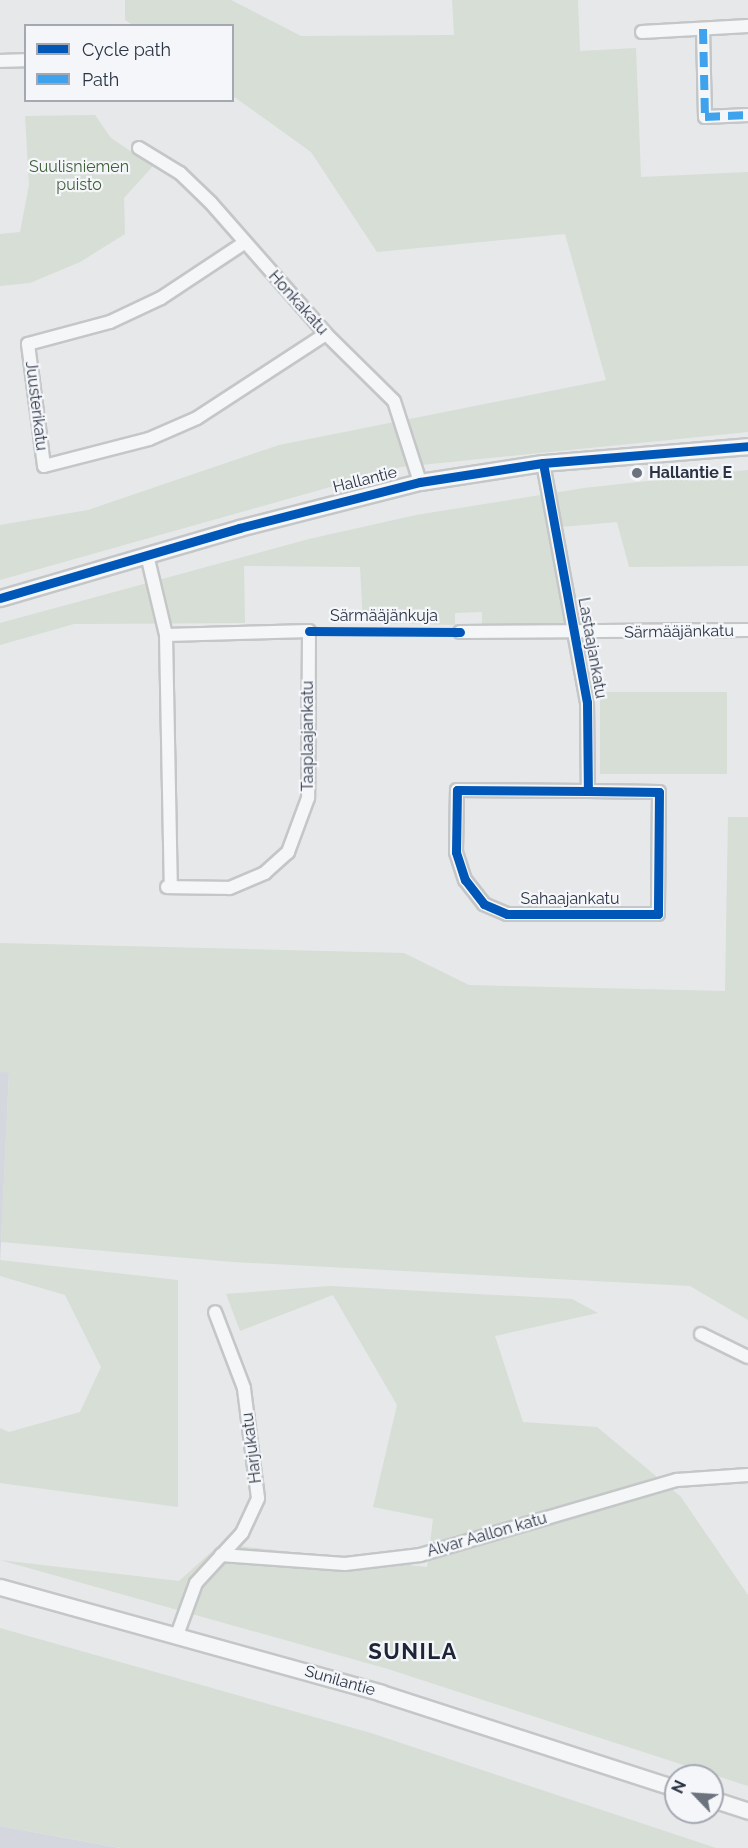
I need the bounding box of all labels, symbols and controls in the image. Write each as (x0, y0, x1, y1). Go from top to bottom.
legend (24, 24, 234, 102)
text: Cycle path (82, 39, 171, 60)
text: Path (82, 69, 119, 90)
park label: Suulisniemen puisto (29, 157, 129, 195)
street label: Honkakatu (264, 267, 332, 339)
street label: Juusterikatu (21, 360, 51, 452)
street label: Hallantie (331, 463, 399, 497)
place label: Hallantie E (649, 463, 732, 483)
marker: Hallantie E (630, 466, 644, 480)
street label: Lastaajankatu (574, 596, 610, 700)
street label: Särmääjänkuja (330, 606, 438, 626)
street label: Särmääjänkatu (624, 621, 734, 643)
street label: Taaplaajankatu (298, 681, 318, 791)
street label: Sahaajankatu (521, 889, 619, 909)
street label: Harjukatu (238, 1412, 266, 1484)
street label: Alvar Aallon katu (424, 1509, 550, 1561)
district label: SUNILA (368, 1639, 458, 1665)
street label: Sunilantie (302, 1662, 378, 1700)
north arrow (664, 1764, 724, 1824)
text: N (668, 1777, 690, 1797)

